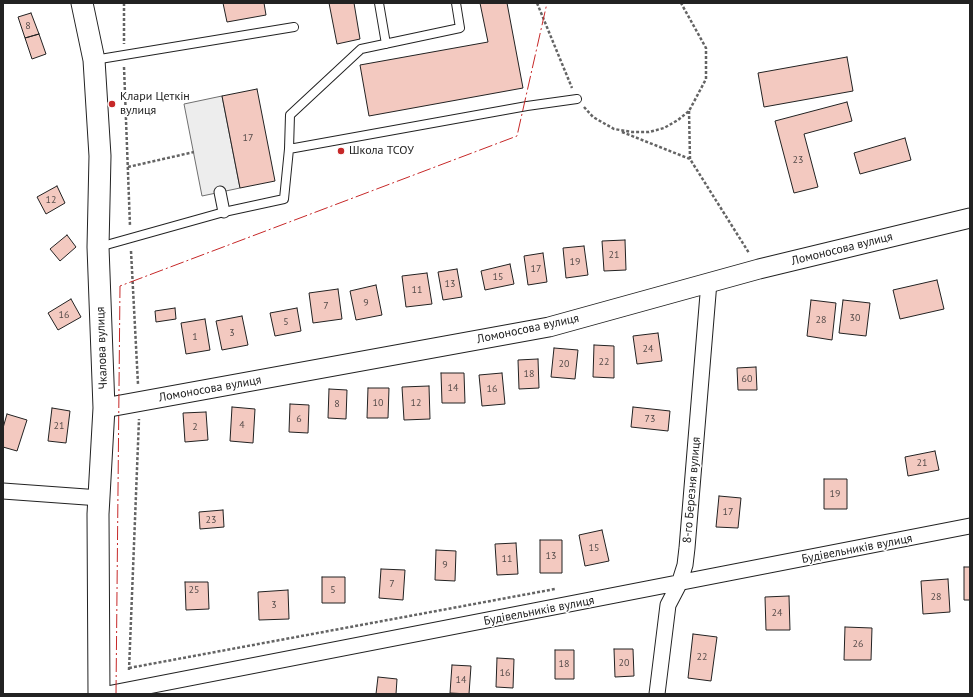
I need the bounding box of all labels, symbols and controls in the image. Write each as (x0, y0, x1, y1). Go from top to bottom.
house number: 8 (25, 20, 31, 32)
place label: Клари Цеткін вулиця (120, 90, 190, 118)
marker: Клари Цеткін вулиця (107, 99, 117, 109)
house number: 17 (243, 132, 253, 144)
place label: Школа ТСОУ (349, 144, 414, 158)
marker: Школа ТСОУ (336, 146, 346, 156)
house number: 23 (793, 154, 803, 166)
house number: 12 (46, 194, 56, 206)
street label: Ломоносова вулиця (790, 229, 894, 269)
house number: 21 (609, 249, 619, 261)
house number: 19 (570, 256, 580, 268)
house number: 17 (531, 263, 541, 275)
house number: 15 (493, 271, 503, 283)
house number: 13 (445, 278, 455, 290)
house number: 11 (412, 284, 422, 296)
house number: 9 (363, 297, 369, 309)
house number: 7 (323, 300, 329, 312)
street label: Чкалова вулиця (93, 306, 111, 390)
house number: 16 (59, 309, 69, 321)
street label: Ломоносова вулиця (476, 311, 580, 347)
house number: 30 (850, 312, 860, 324)
house number: 28 (816, 314, 826, 326)
house number: 5 (283, 316, 289, 328)
house number: 3 (229, 327, 235, 339)
house number: 1 (192, 331, 198, 343)
house number: 24 (643, 343, 653, 355)
house number: 22 (599, 356, 609, 368)
house number: 20 (559, 358, 569, 370)
house number: 18 (524, 368, 534, 380)
street label: Ломоносова вулиця (158, 373, 262, 405)
house number: 60 (742, 373, 752, 385)
house number: 14 (448, 382, 458, 394)
house number: 16 (487, 383, 497, 395)
house number: 10 (373, 397, 383, 409)
house number: 12 (411, 397, 421, 409)
house number: 8 (334, 398, 340, 410)
house number: 6 (296, 413, 302, 425)
house number: 73 (645, 413, 655, 425)
house number: 4 (239, 419, 245, 431)
house number: 21 (54, 420, 64, 432)
house number: 2 (192, 421, 198, 433)
street label: 8-го Березня вулиця (680, 436, 704, 544)
house number: 21 (917, 457, 927, 469)
house number: 19 (830, 488, 840, 500)
house number: 17 (723, 506, 733, 518)
house number: 23 (206, 514, 216, 526)
street label: Будівельників вулиця (800, 531, 914, 567)
house number: 15 (589, 542, 599, 554)
house number: 13 (546, 550, 556, 562)
house number: 11 (502, 553, 512, 565)
house number: 9 (442, 559, 448, 571)
house number: 7 (389, 578, 395, 590)
house number: 25 (189, 584, 199, 596)
house number: 5 (330, 584, 336, 596)
house number: 28 (931, 591, 941, 603)
street label: Будівельників вулиця (482, 593, 596, 629)
house number: 3 (271, 599, 277, 611)
house number: 24 (772, 607, 782, 619)
house number: 26 (853, 638, 863, 650)
house number: 22 (697, 651, 707, 663)
house number: 20 (619, 657, 629, 669)
house number: 18 (559, 658, 569, 670)
house number: 16 (500, 667, 510, 679)
house number: 14 (456, 674, 466, 686)

